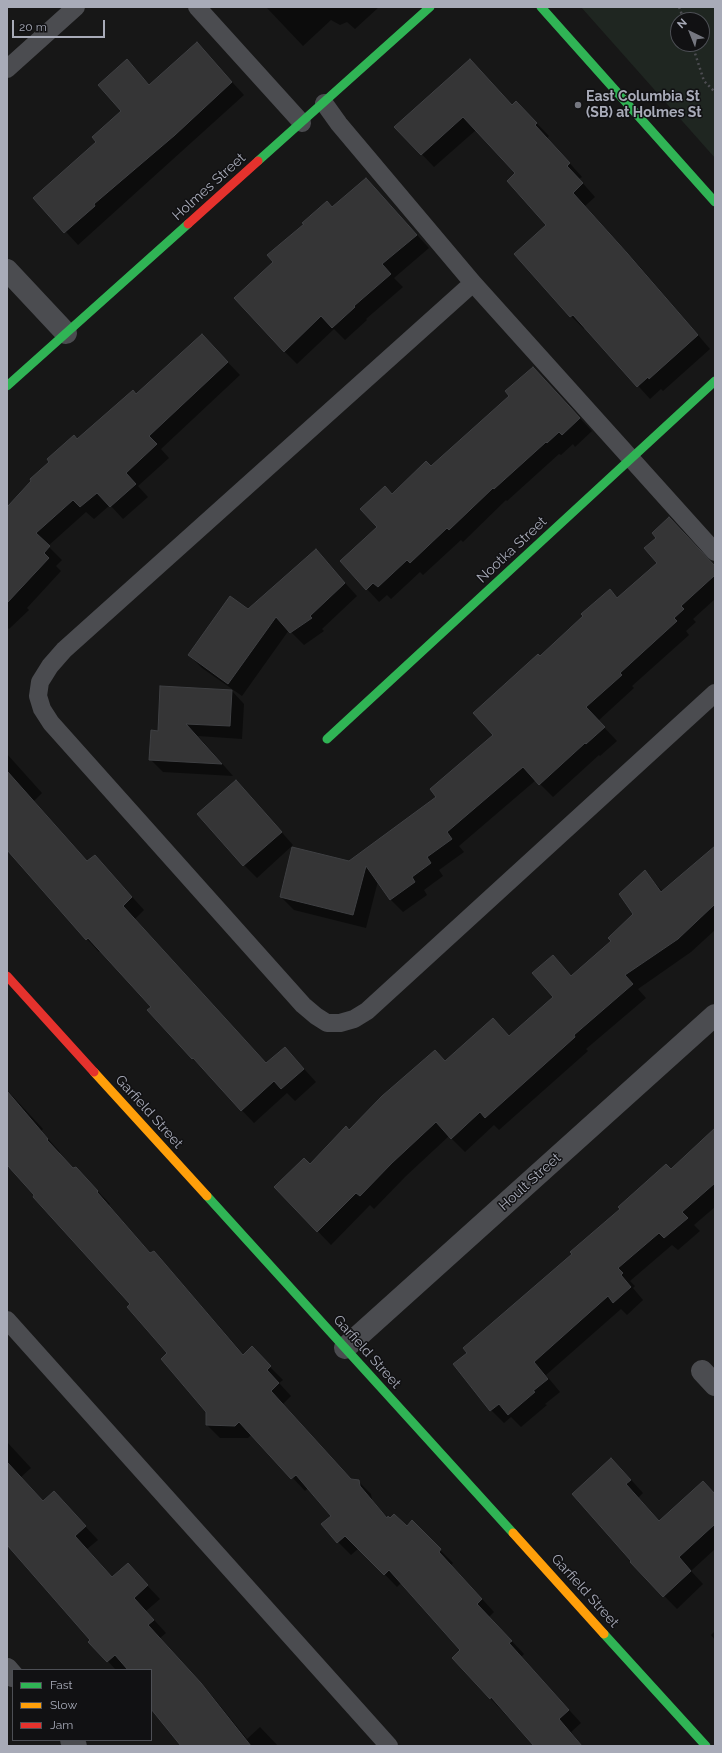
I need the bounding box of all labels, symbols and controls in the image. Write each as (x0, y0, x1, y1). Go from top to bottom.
scale bar (14, 12, 107, 38)
north arrow (670, 12, 710, 52)
text: N (675, 16, 690, 31)
text: 20 m (19, 20, 47, 34)
place label: East Columbia St (SB) at Holmes St (586, 89, 702, 122)
marker: East Columbia St (SB) at Holmes St (573, 100, 583, 110)
street label: Holmes Street (169, 150, 249, 224)
street label: Nootka Street (474, 513, 550, 587)
street label: Garfield Street (112, 1072, 186, 1152)
street label: Hoult Street (495, 1150, 565, 1214)
street label: Garfield Street (330, 1312, 404, 1392)
street label: Garfield Street (548, 1551, 622, 1631)
legend (12, 1669, 152, 1741)
text: Fast (50, 1678, 73, 1692)
text: Slow (50, 1698, 77, 1712)
text: Jam (50, 1718, 73, 1732)

